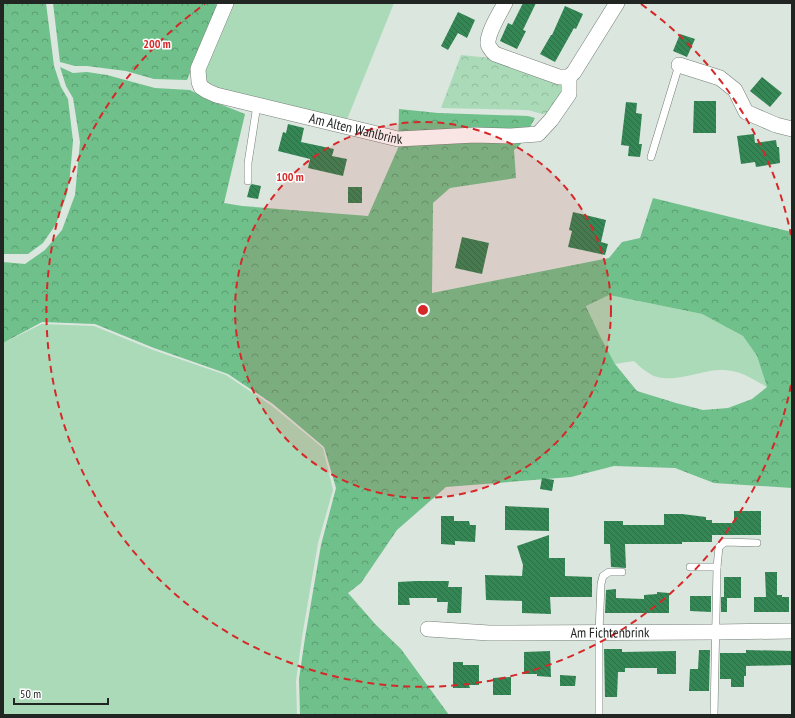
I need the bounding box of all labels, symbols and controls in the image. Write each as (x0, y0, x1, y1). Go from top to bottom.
text: 200 m (143, 36, 171, 51)
street label: Am Alten Wahlbrink (307, 109, 403, 148)
text: 100 m (276, 169, 304, 184)
centre of rings (416, 303, 430, 317)
street label: Am Fichtenbrink (570, 623, 650, 642)
scale bar (14, 680, 108, 706)
text: 50 m (20, 686, 41, 701)

